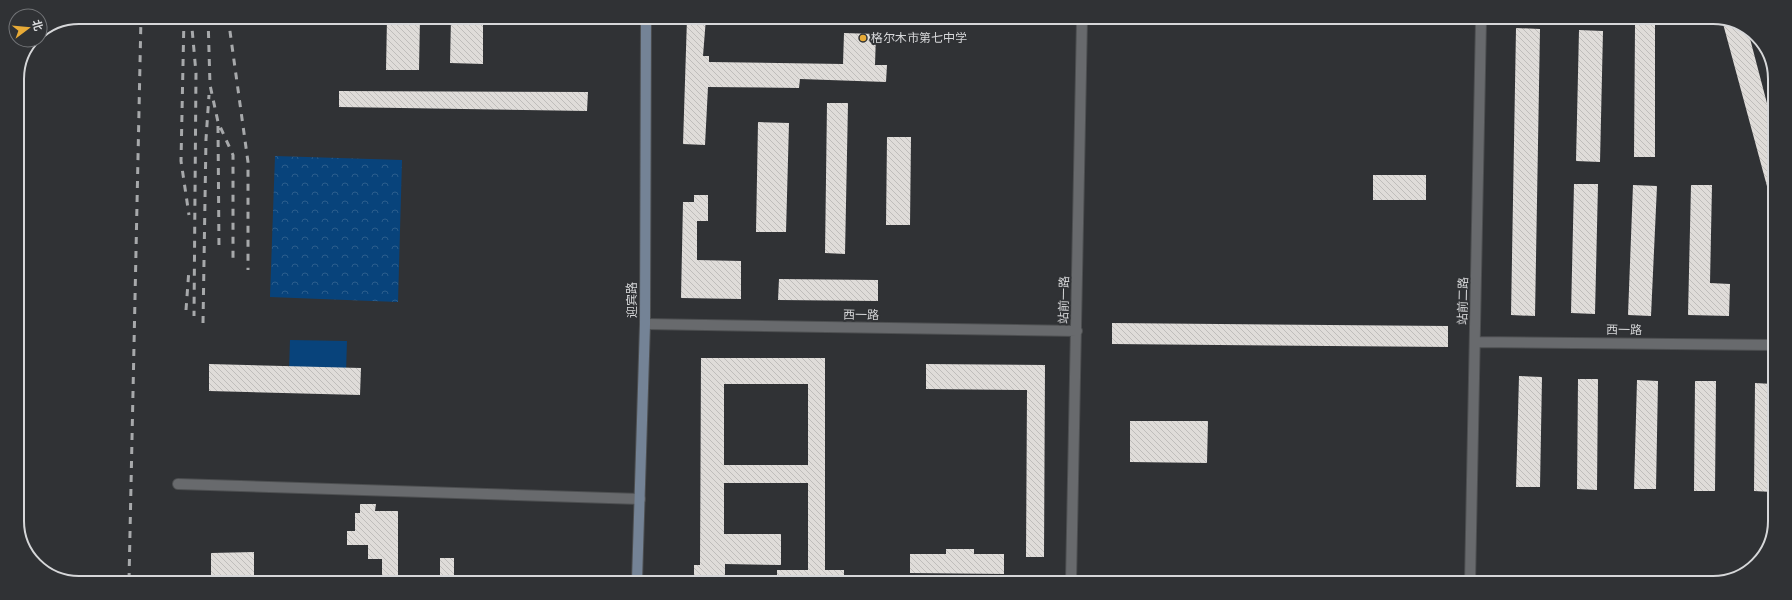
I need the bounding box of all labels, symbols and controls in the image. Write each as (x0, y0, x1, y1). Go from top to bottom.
north arrow (8, 8, 48, 48)
text: 北 (28, 18, 47, 33)
place label: 格尔木市第七中学 (871, 29, 967, 47)
marker: 格尔木市第七中学 (858, 33, 868, 43)
street label: 站前一路 (1055, 276, 1073, 324)
street label: 站前二路 (1454, 277, 1472, 325)
street label: 迎宾路 (623, 282, 641, 318)
street label: 西一路 (843, 306, 879, 324)
street label: 西一路 (1606, 321, 1642, 339)

